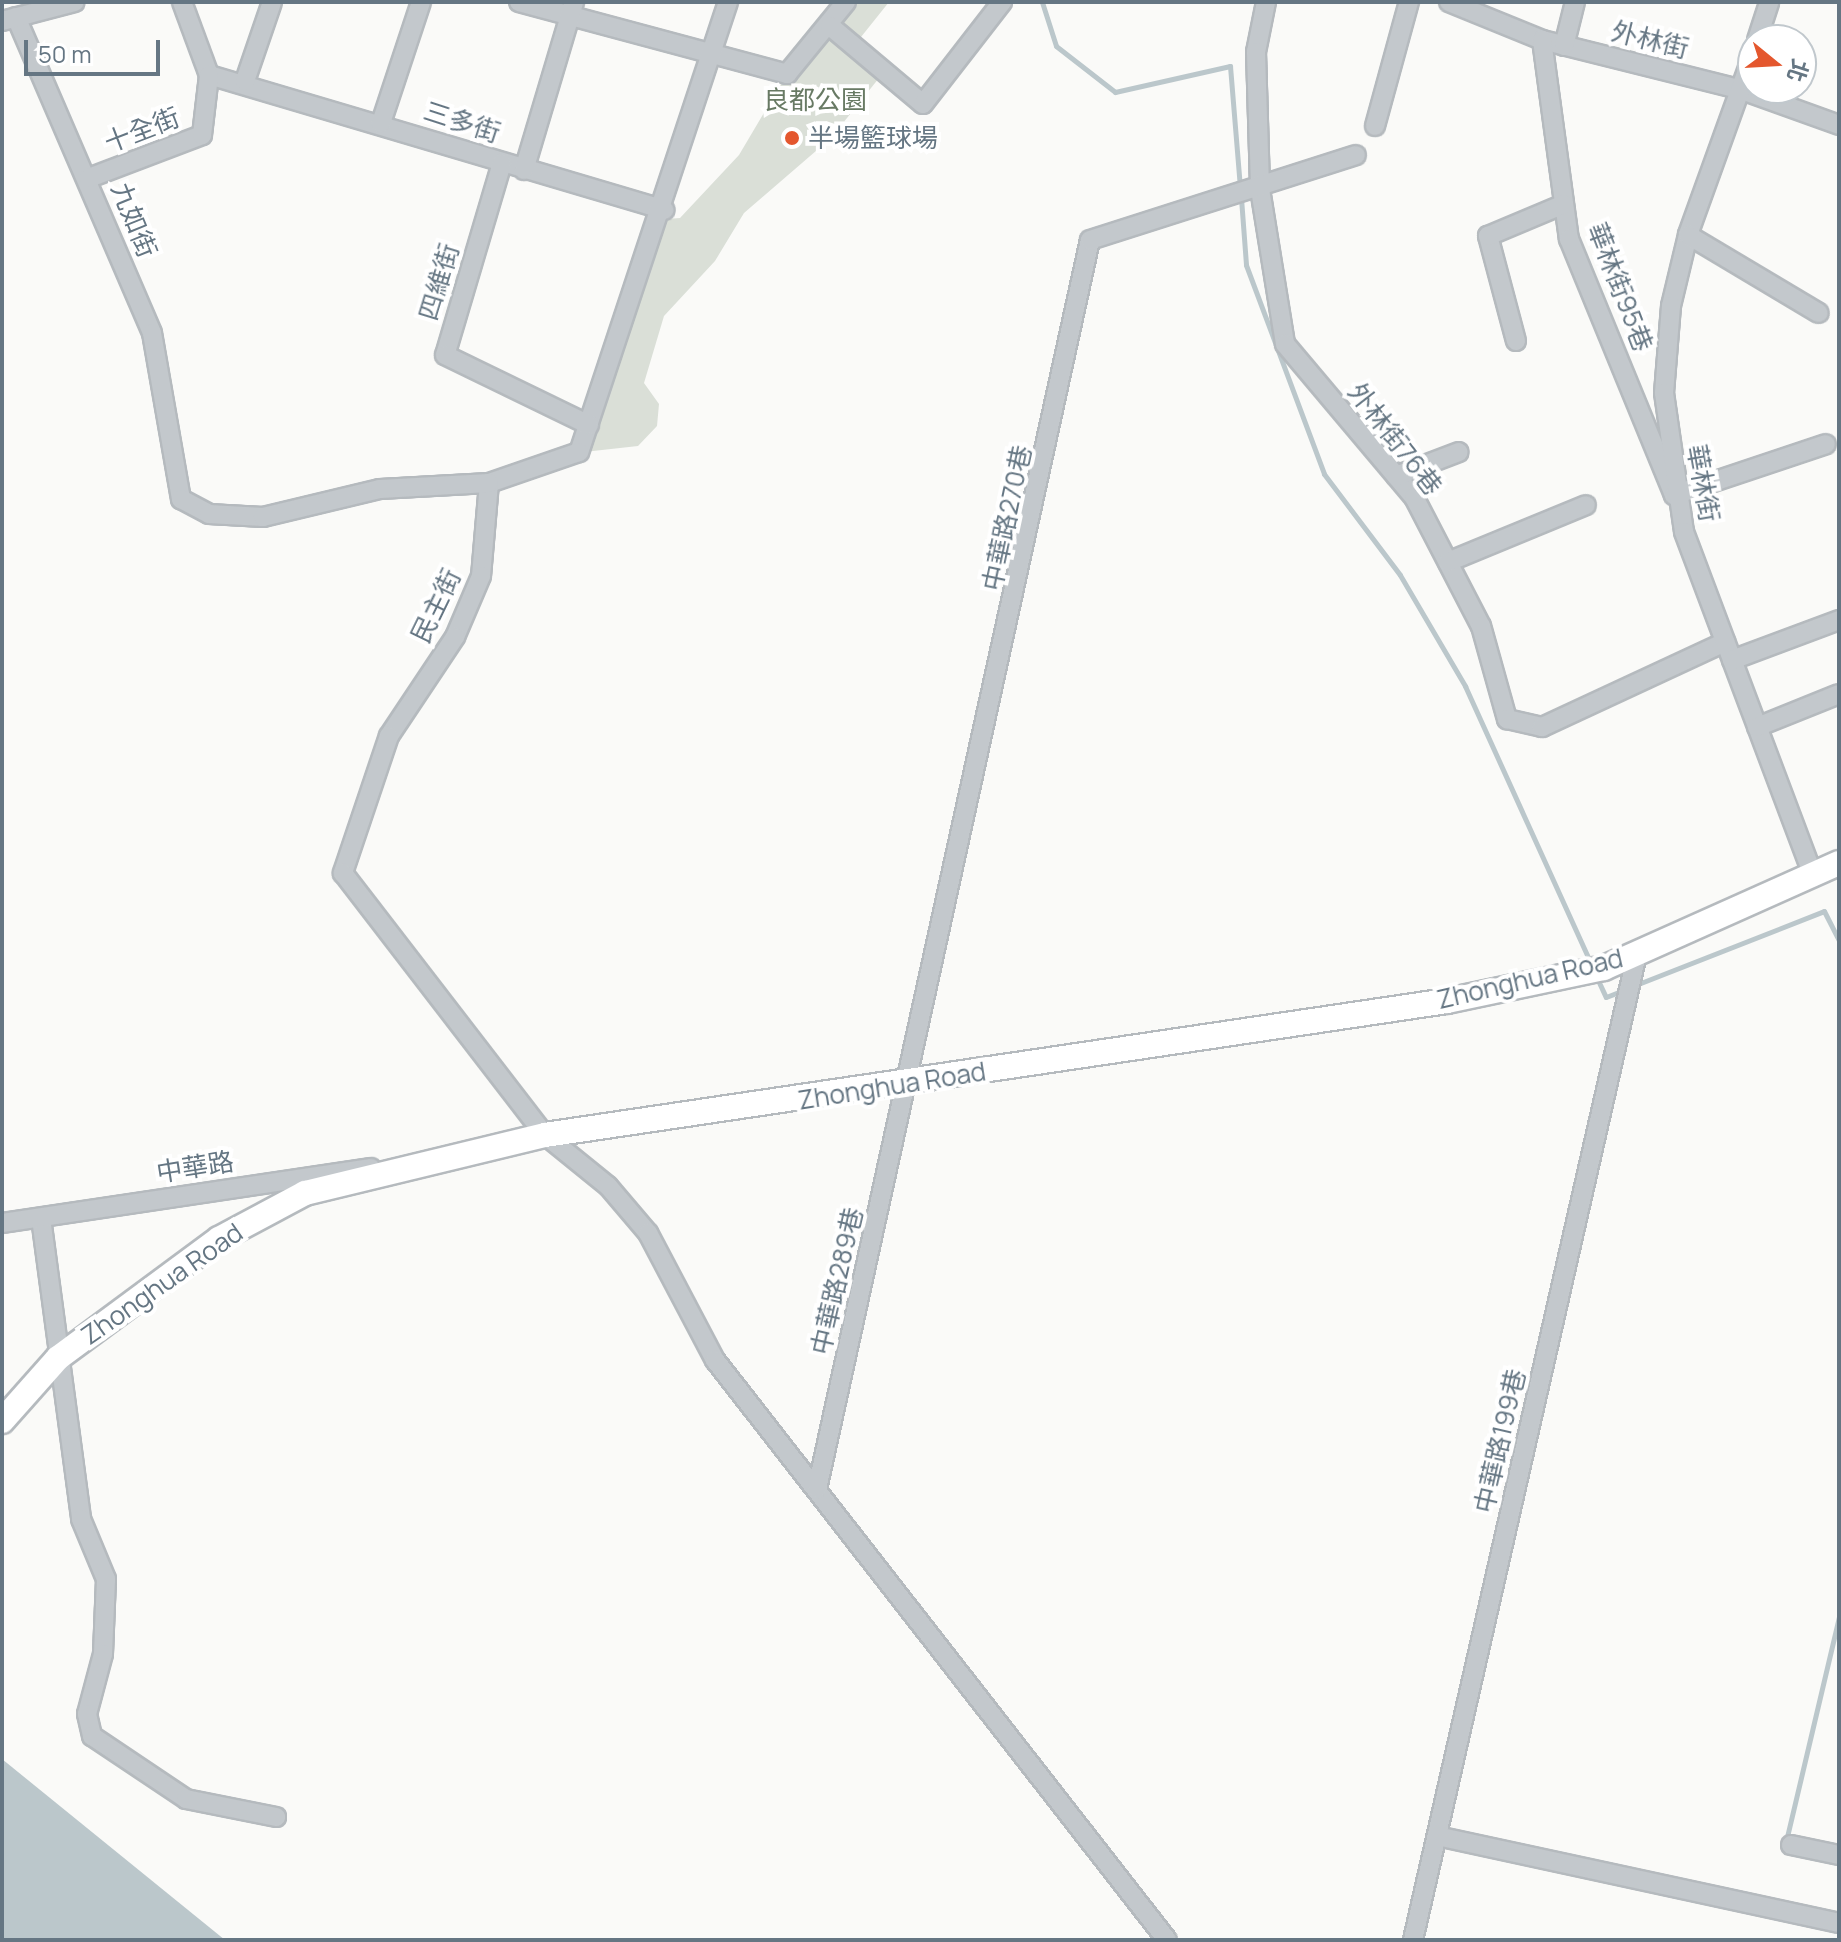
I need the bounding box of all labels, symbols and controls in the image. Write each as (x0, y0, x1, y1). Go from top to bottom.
street label: 外林街 (1608, 15, 1692, 65)
scale bar (28, 24, 164, 74)
north arrow (1737, 24, 1817, 104)
text: 50 m (38, 37, 92, 70)
text: 北 (1780, 56, 1816, 86)
park label: 良都公園 (763, 84, 867, 116)
street label: 三多街 (420, 95, 504, 149)
street label: 十全街 (100, 101, 184, 159)
place label: 半場籃球場 (808, 122, 938, 154)
marker: 半場籃球場 (783, 129, 801, 147)
street label: 九如街 (105, 178, 163, 262)
street label: 華林街95巷 (1581, 218, 1659, 356)
street label: 四維街 (413, 240, 465, 324)
street label: 外林街76巷 (1342, 377, 1448, 501)
street label: 華林街 (1681, 442, 1725, 524)
street label: 中華路270巷 (976, 443, 1038, 593)
street label: 民主街 (405, 564, 467, 648)
street label: Zhonghua Road (1434, 942, 1626, 1016)
street label: Zhonghua Road (796, 1056, 988, 1116)
street label: 中華路 (154, 1145, 236, 1189)
street label: 中華路289巷 (805, 1204, 869, 1358)
street label: Zhonghua Road (75, 1217, 249, 1351)
street label: 中華路199巷 (1468, 1366, 1532, 1516)

